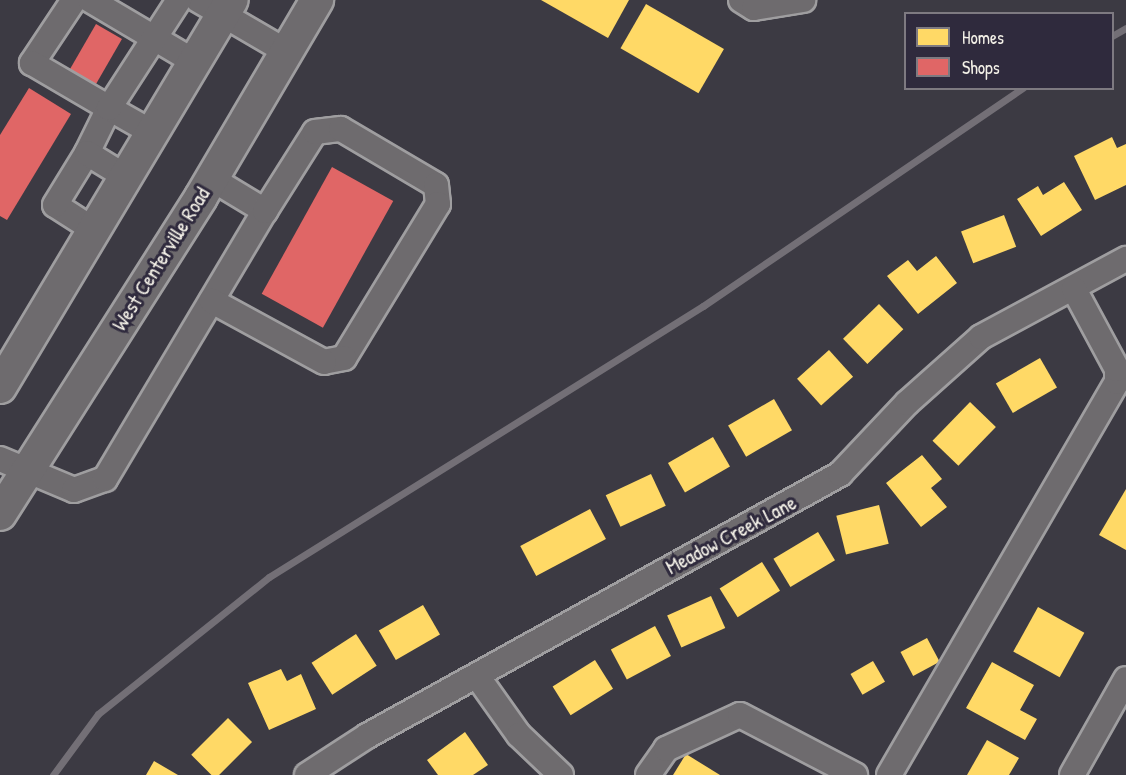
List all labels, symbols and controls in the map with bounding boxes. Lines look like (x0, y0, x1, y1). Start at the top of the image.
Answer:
legend (904, 12, 1114, 90)
text: Homes (962, 25, 1004, 50)
text: Shops (962, 55, 1000, 80)
street label: West Centerville Road (107, 183, 215, 335)
street label: Meadow Creek Lane (661, 490, 801, 580)

